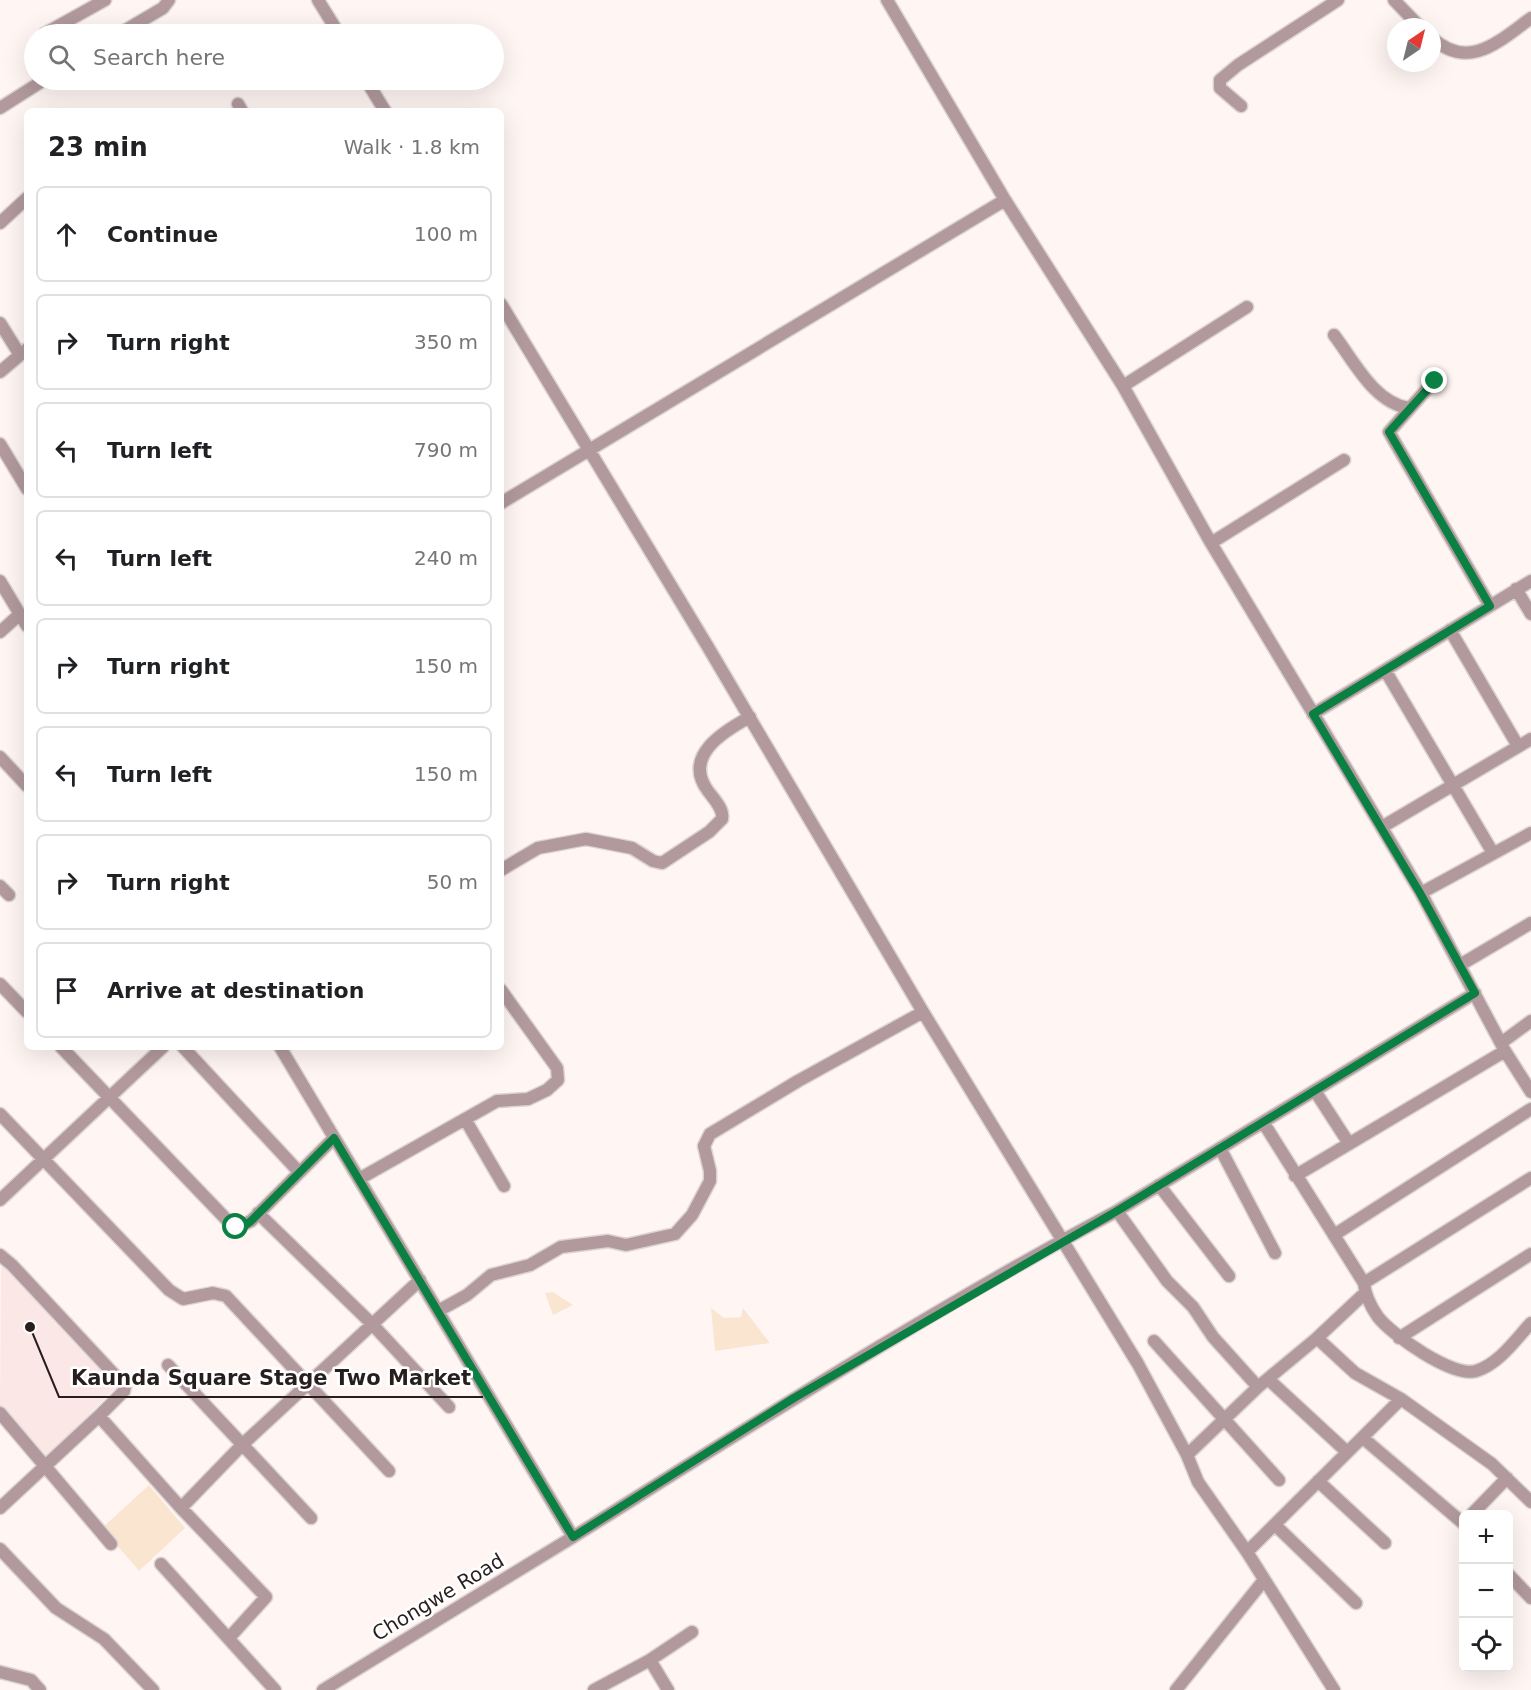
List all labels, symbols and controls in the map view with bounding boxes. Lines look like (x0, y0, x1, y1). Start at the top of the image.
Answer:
north arrow (1387, 18, 1441, 72)
search box (24, 24, 504, 90)
icon: search (45, 41, 78, 74)
text: Search here (93, 45, 225, 70)
text: 23 min (48, 132, 148, 162)
text: Walk · 1.8 km (344, 135, 480, 159)
icon: ahead (50, 218, 83, 251)
text: Continue (107, 222, 218, 247)
text: 100 m (414, 222, 478, 246)
icon: right (50, 326, 83, 359)
text: Turn right (107, 330, 230, 355)
text: 350 m (414, 330, 478, 354)
route end (1421, 367, 1447, 393)
icon: left (50, 434, 83, 467)
text: Turn left (107, 438, 212, 463)
text: 790 m (414, 438, 478, 462)
icon: left (50, 542, 83, 575)
text: Turn left (107, 546, 212, 571)
text: 240 m (414, 546, 478, 570)
icon: right (50, 650, 83, 683)
text: Turn right (107, 654, 230, 679)
text: 150 m (414, 654, 478, 678)
icon: left (50, 758, 83, 791)
text: Turn left (107, 762, 212, 787)
text: 150 m (414, 762, 478, 786)
icon: right (50, 866, 83, 899)
text: Turn right (107, 870, 230, 895)
text: 50 m (427, 870, 478, 894)
icon: arrive (50, 974, 83, 1007)
text: Arrive at destination (107, 978, 364, 1003)
route start (222, 1213, 248, 1239)
callout: Kaunda Square Stage Two Market (59, 1358, 483, 1397)
text: Kaunda Square Stage Two Market (71, 1366, 471, 1390)
map controls (1459, 1510, 1513, 1672)
button: + (1459, 1510, 1513, 1564)
street label: Chongwe Road (368, 1548, 508, 1646)
button: − (1459, 1564, 1513, 1618)
button: locate (1459, 1618, 1513, 1672)

